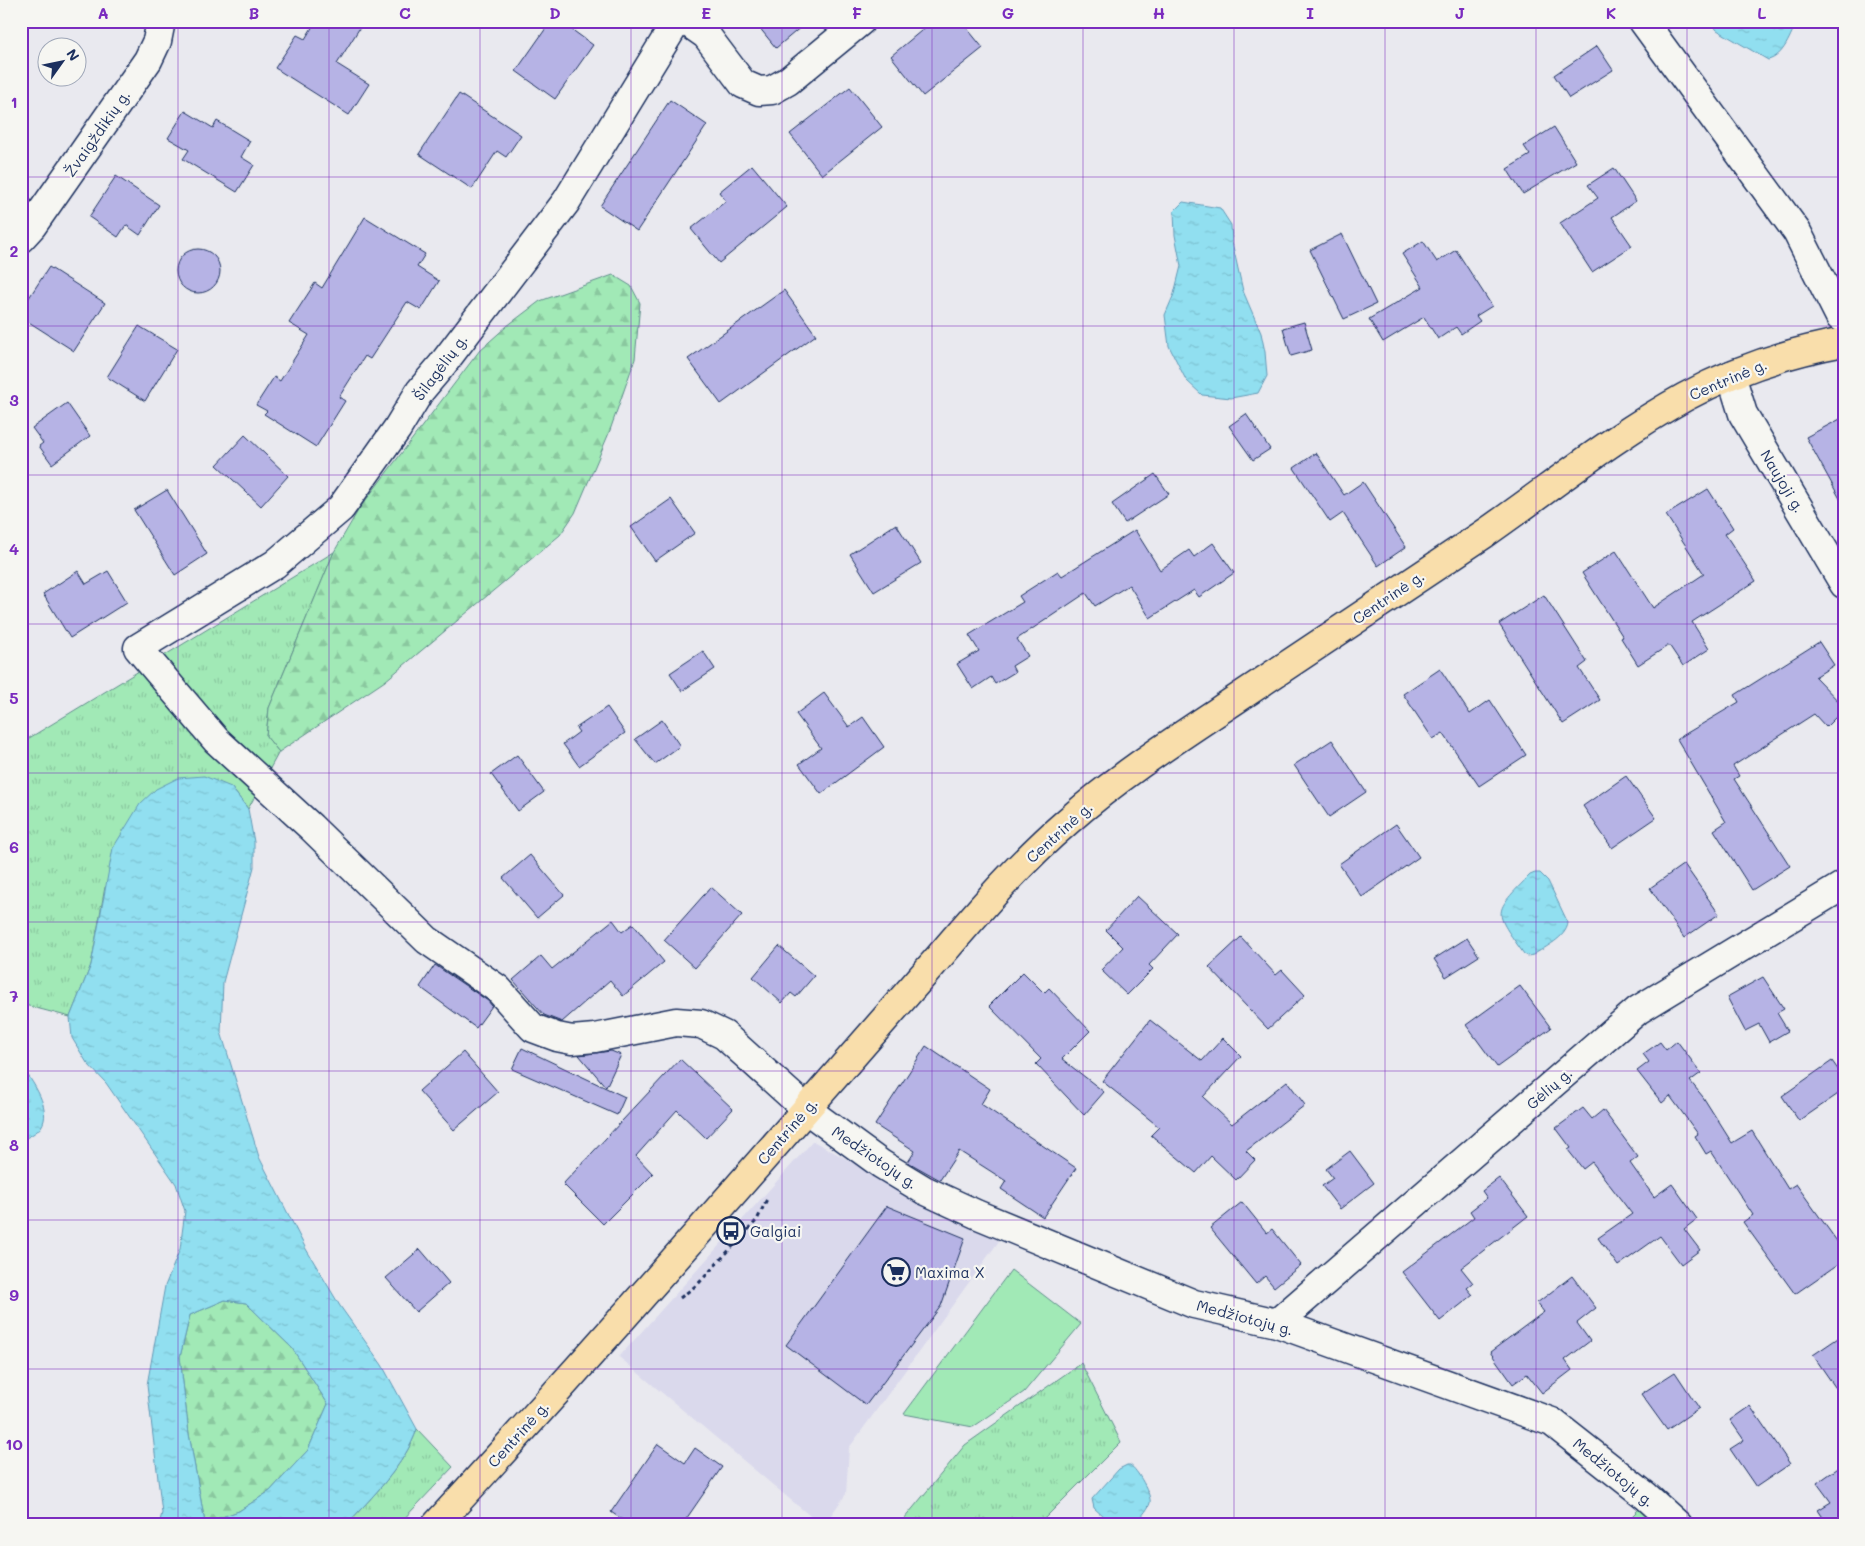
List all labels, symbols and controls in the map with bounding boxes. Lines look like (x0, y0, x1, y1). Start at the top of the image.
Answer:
text: A (97, 2, 109, 23)
text: B (249, 2, 259, 23)
text: C (399, 2, 411, 23)
text: D (549, 2, 561, 23)
text: E (701, 2, 711, 23)
text: F (852, 2, 862, 23)
text: G (1002, 2, 1014, 23)
text: H (1153, 2, 1165, 23)
text: I (1306, 2, 1314, 23)
text: J (1455, 2, 1465, 23)
text: K (1606, 2, 1616, 23)
text: L (1757, 2, 1767, 23)
north arrow (38, 38, 88, 88)
text: N (62, 45, 84, 64)
street label: Žvaigždikių g. (60, 86, 134, 180)
text: 1 (10, 91, 18, 112)
text: 2 (10, 240, 19, 261)
street label: Šilagėlių g. (408, 330, 472, 404)
street label: Centrinė g. (1686, 354, 1770, 404)
text: 3 (9, 389, 19, 410)
street label: Naujoji g. (1756, 446, 1810, 516)
text: 4 (9, 538, 19, 559)
street label: Centrinė g. (1348, 566, 1428, 628)
text: 5 (9, 687, 19, 708)
street label: Centrinė g. (1022, 797, 1096, 867)
text: 6 (9, 836, 19, 857)
text: 7 (10, 985, 19, 1006)
street label: Gėlių g. (1522, 1062, 1576, 1114)
street label: Centrinė g. (752, 1093, 822, 1169)
street label: Medžiotojų g. (828, 1121, 922, 1193)
text: 8 (9, 1134, 19, 1155)
bus stop icon: Galgiai (716, 1216, 746, 1246)
place label: Galgiai (750, 1221, 801, 1241)
supermarket icon: Maxima X (881, 1257, 911, 1287)
place label: Maxima X (915, 1262, 985, 1282)
text: 9 (9, 1284, 19, 1305)
street label: Medžiotojų g. (1194, 1294, 1296, 1340)
street label: Centrinė g. (483, 1397, 553, 1471)
text: 10 (5, 1433, 23, 1454)
street label: Medžiotojų g. (1569, 1433, 1659, 1511)

